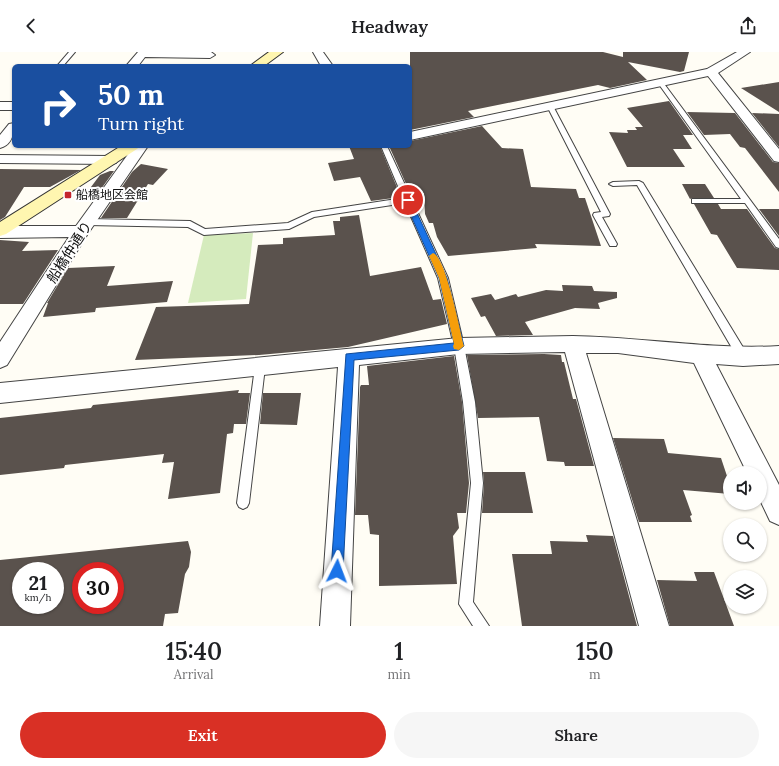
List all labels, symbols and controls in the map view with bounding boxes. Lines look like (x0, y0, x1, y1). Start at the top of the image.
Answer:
icon: back (20, 15, 42, 37)
text: Headway (351, 15, 428, 38)
icon: share (737, 15, 759, 37)
text: 50 m (98, 77, 164, 113)
icon: right (32, 80, 84, 132)
text: Turn right (98, 112, 184, 135)
pin (391, 183, 425, 217)
place label: 船橋地区会館 (76, 187, 148, 202)
icon: arrive (397, 189, 419, 211)
marker: 船橋地区会館 (63, 190, 73, 200)
street label: 船橋仲通り (42, 218, 96, 286)
map controls (723, 466, 767, 614)
button: sound (723, 466, 767, 510)
button: search (723, 518, 767, 562)
position arrow (316, 550, 358, 592)
speed limit sign: 30 (72, 562, 124, 614)
text: 21 (29, 570, 47, 595)
button: layers (723, 570, 767, 614)
text: km/h (24, 591, 52, 604)
text: 15:40 (165, 636, 222, 667)
text: 1 (394, 636, 404, 667)
text: 150 (576, 636, 614, 667)
text: Arrival (174, 666, 214, 683)
text: min (387, 666, 411, 683)
text: m (589, 666, 601, 683)
button: Exit (20, 712, 386, 758)
button: Share (394, 712, 759, 758)

